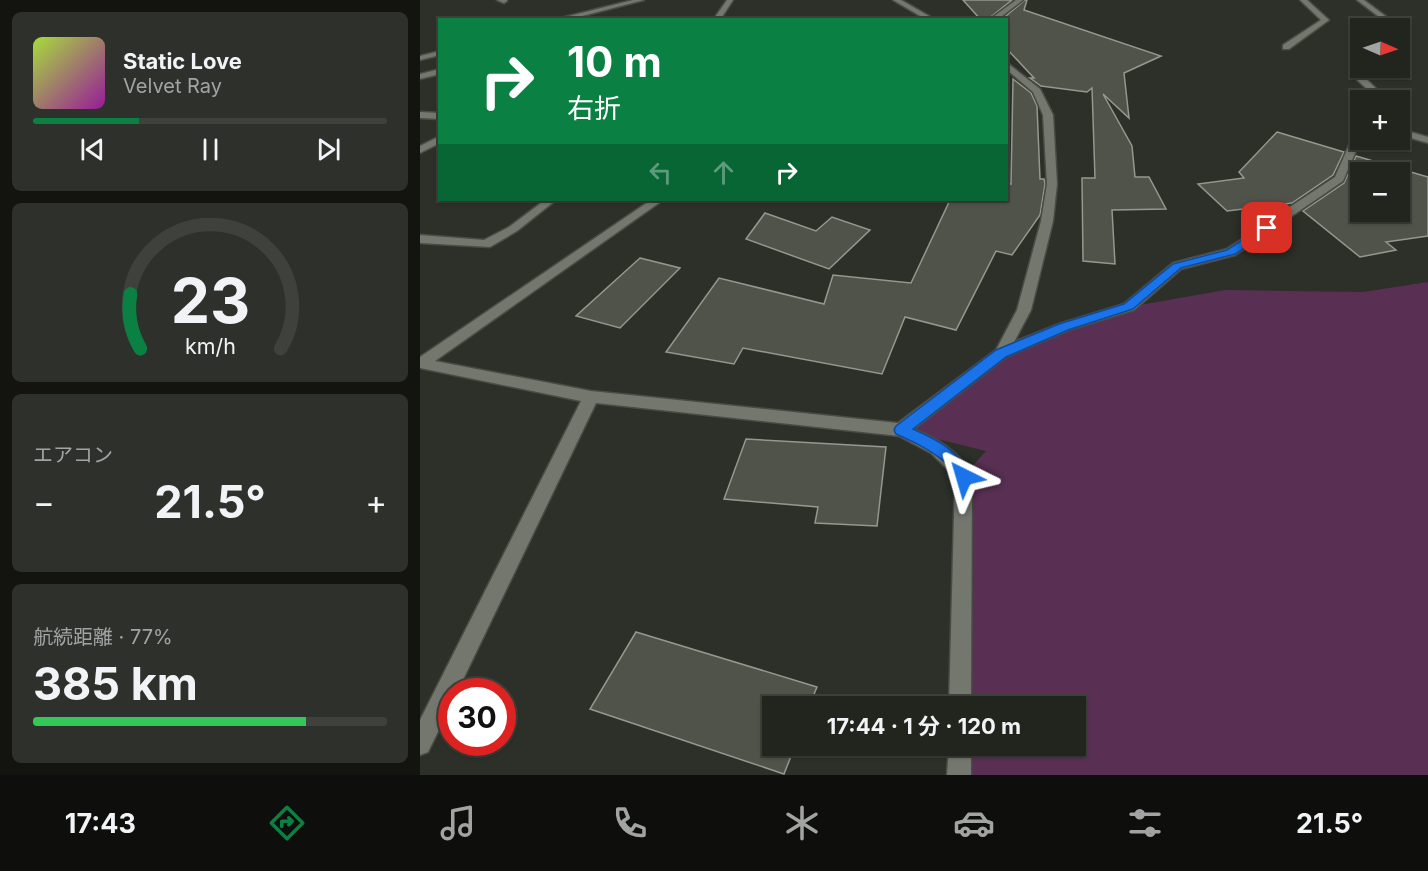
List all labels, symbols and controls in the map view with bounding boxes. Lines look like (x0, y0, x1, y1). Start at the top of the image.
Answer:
north arrow (1350, 18, 1410, 78)
map controls (1350, 18, 1410, 222)
text: 10 m (567, 36, 662, 87)
icon: right (468, 42, 546, 120)
text: Static Love (123, 48, 242, 74)
text: Velvet Ray (123, 74, 222, 98)
button: + (1350, 90, 1410, 150)
text: 右折 (567, 92, 621, 125)
icon: previous (76, 133, 109, 166)
icon: pause (194, 133, 227, 166)
icon: next (312, 133, 345, 166)
icon: left (644, 156, 677, 189)
icon: ahead (707, 156, 740, 189)
icon: right (770, 156, 803, 189)
button: − (1350, 162, 1410, 222)
pin (1241, 202, 1292, 253)
icon: arrive (1250, 211, 1283, 244)
text: 23 (170, 263, 250, 338)
text: km/h (185, 334, 235, 360)
text: エアコン (33, 443, 113, 467)
position arrow (932, 445, 996, 509)
text: 21.5° (154, 474, 266, 529)
text: − (33, 482, 55, 522)
text: + (365, 482, 387, 522)
text: 航続距離 · 77% (33, 625, 173, 649)
text: 385 km (33, 656, 198, 711)
speed limit sign: 30 (438, 678, 516, 756)
text: 17:44 · 1 分 · 120 m (827, 713, 1021, 739)
icon: directions (266, 802, 308, 844)
icon: music (437, 802, 479, 844)
icon: phone (609, 802, 651, 844)
icon: climate (781, 802, 823, 844)
icon: car (953, 802, 995, 844)
icon: filters (1124, 802, 1166, 844)
text: 17:43 (65, 807, 136, 840)
text: 21.5° (1296, 807, 1363, 840)

